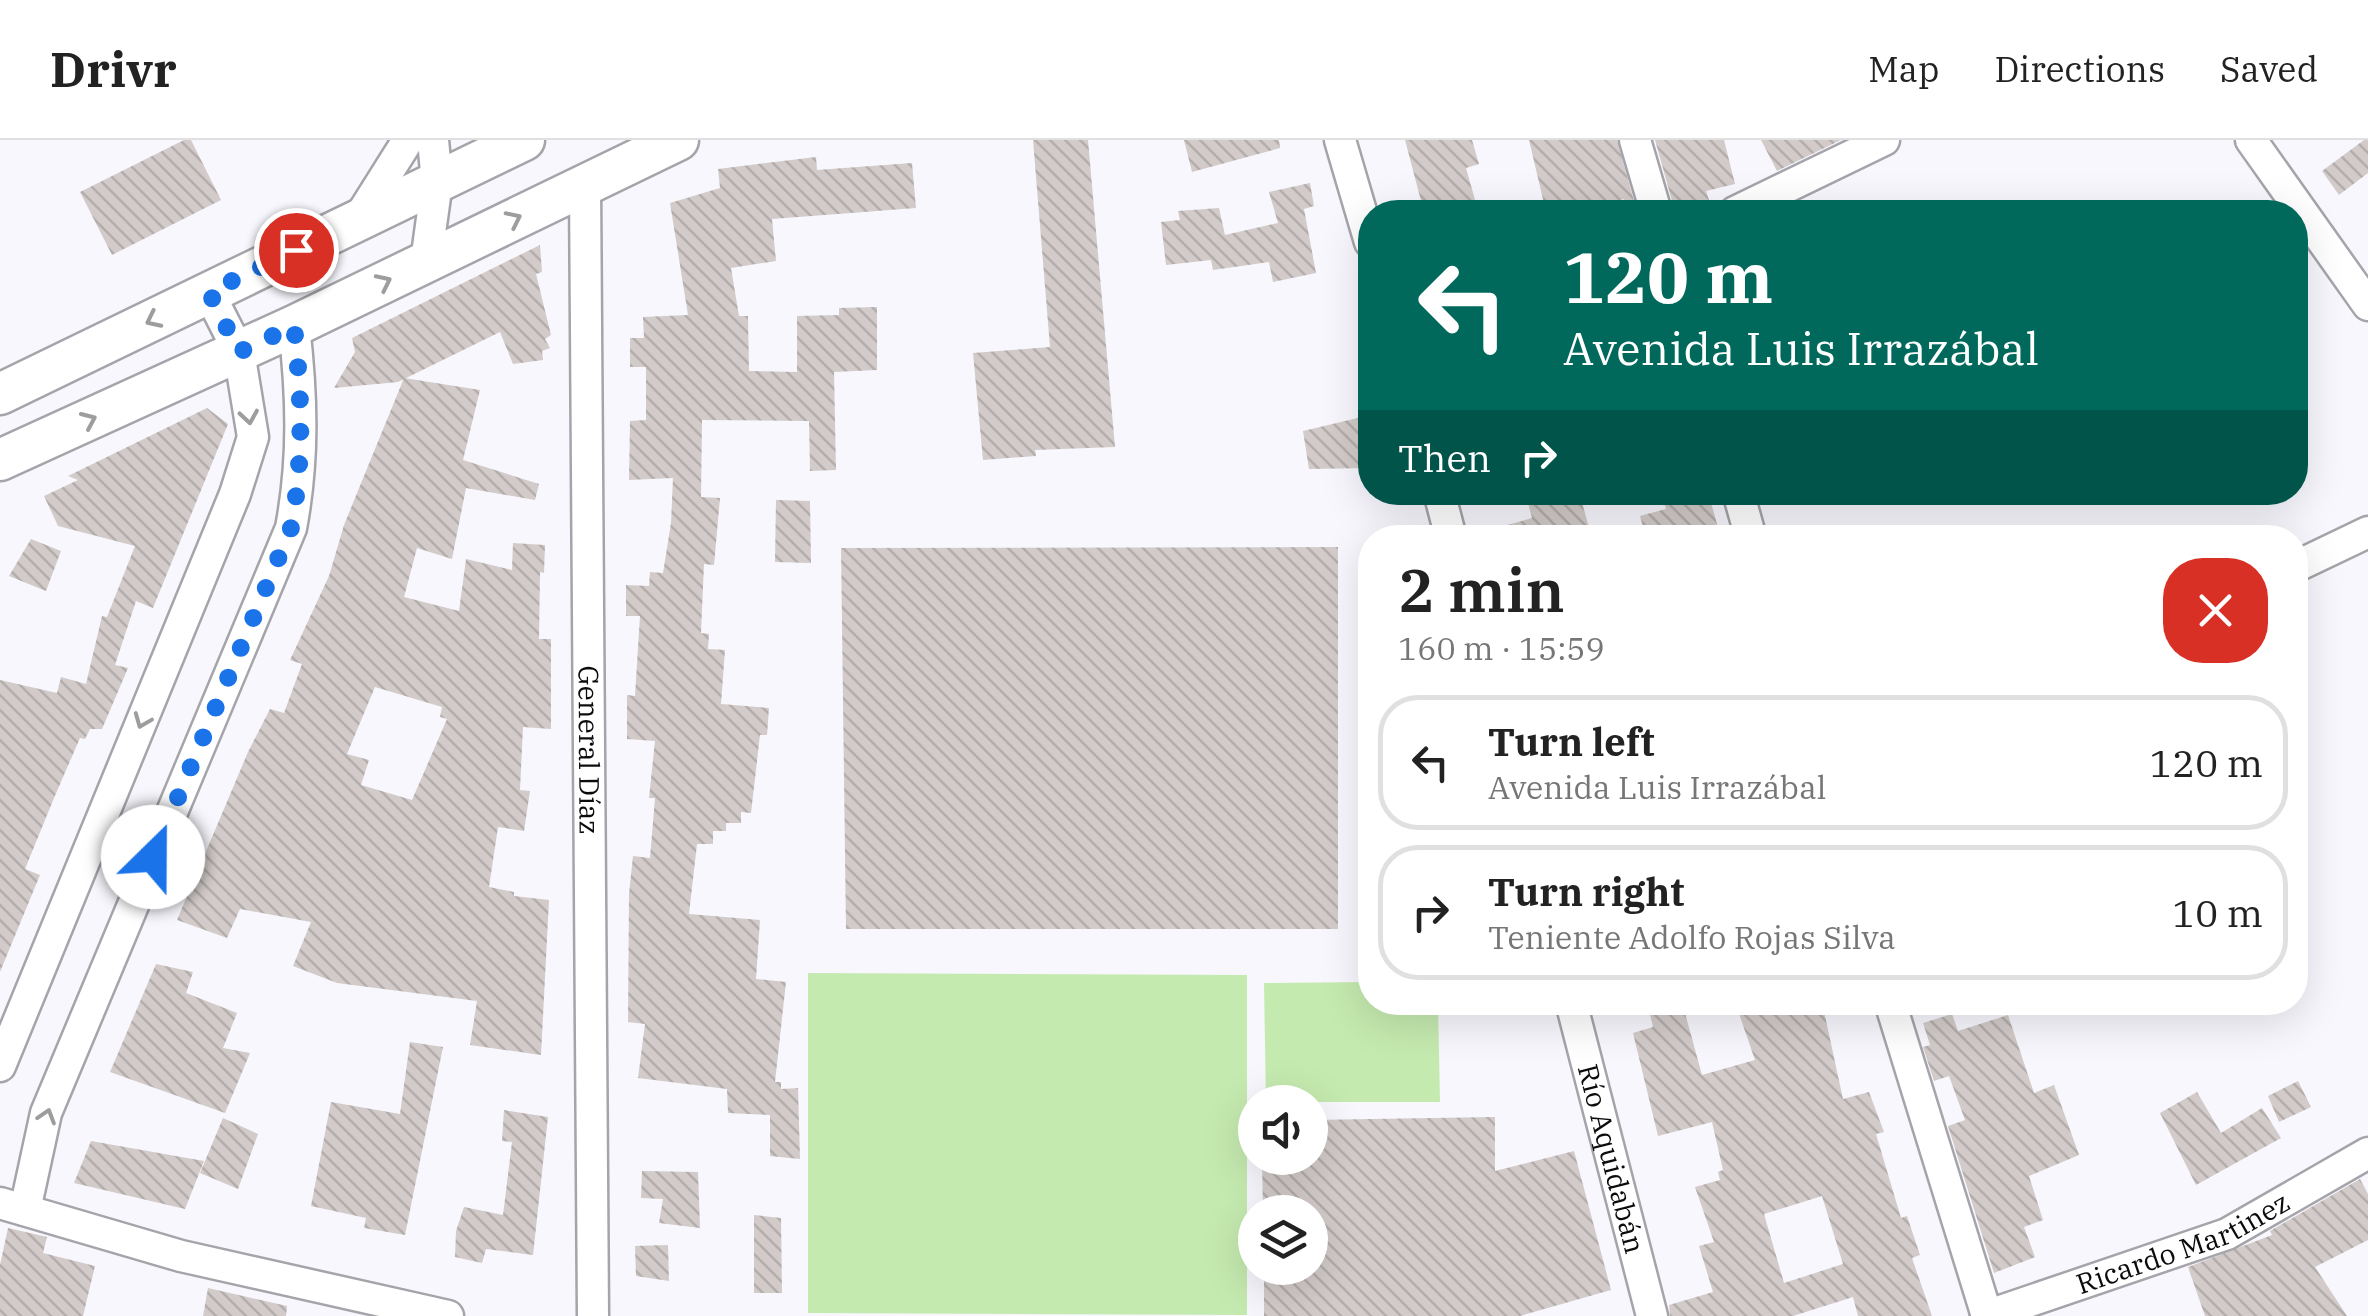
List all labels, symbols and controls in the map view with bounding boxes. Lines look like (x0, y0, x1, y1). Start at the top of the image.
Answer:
text: Drivr (50, 38, 177, 100)
text: Map (1868, 46, 1939, 92)
text: Directions (1994, 46, 2165, 92)
text: Saved (2220, 46, 2318, 92)
pin (254, 208, 339, 293)
one-way arrow (504, 212, 522, 232)
icon: arrive (269, 223, 324, 278)
text: 120 m (1563, 231, 1773, 322)
icon: left (1398, 240, 1528, 370)
one-way arrow (373, 275, 391, 295)
one-way arrow (145, 307, 163, 327)
text: Avenida Luis Irrazábal (1563, 319, 2039, 377)
one-way arrow (238, 409, 259, 425)
one-way arrow (79, 412, 97, 432)
icon: right (1511, 430, 1566, 485)
text: Then (1398, 433, 1491, 482)
text: 2 min (1398, 550, 1565, 629)
button: close (2163, 558, 2268, 663)
text: 160 m · 15:59 (1398, 627, 1605, 669)
street label: General Díaz (570, 665, 609, 835)
one-way arrow (134, 711, 154, 729)
text: Turn left (1488, 717, 1655, 766)
icon: left (1403, 735, 1458, 790)
text: 120 m (2150, 738, 2263, 787)
text: Avenida Luis Irrazábal (1488, 766, 1826, 808)
position arrow (101, 805, 205, 909)
text: Turn right (1488, 867, 1684, 916)
icon: right (1403, 885, 1458, 940)
text: 10 m (2172, 888, 2263, 937)
text: Teniente Adolfo Rojas Silva (1488, 916, 1896, 958)
street label: Río Aquidabán (1570, 1060, 1654, 1257)
map controls (1238, 1085, 1328, 1285)
button: sound (1238, 1085, 1328, 1175)
one-way arrow (35, 1108, 56, 1125)
street label: Ricardo Martinez (2071, 1183, 2296, 1302)
button: layers (1238, 1195, 1328, 1285)

